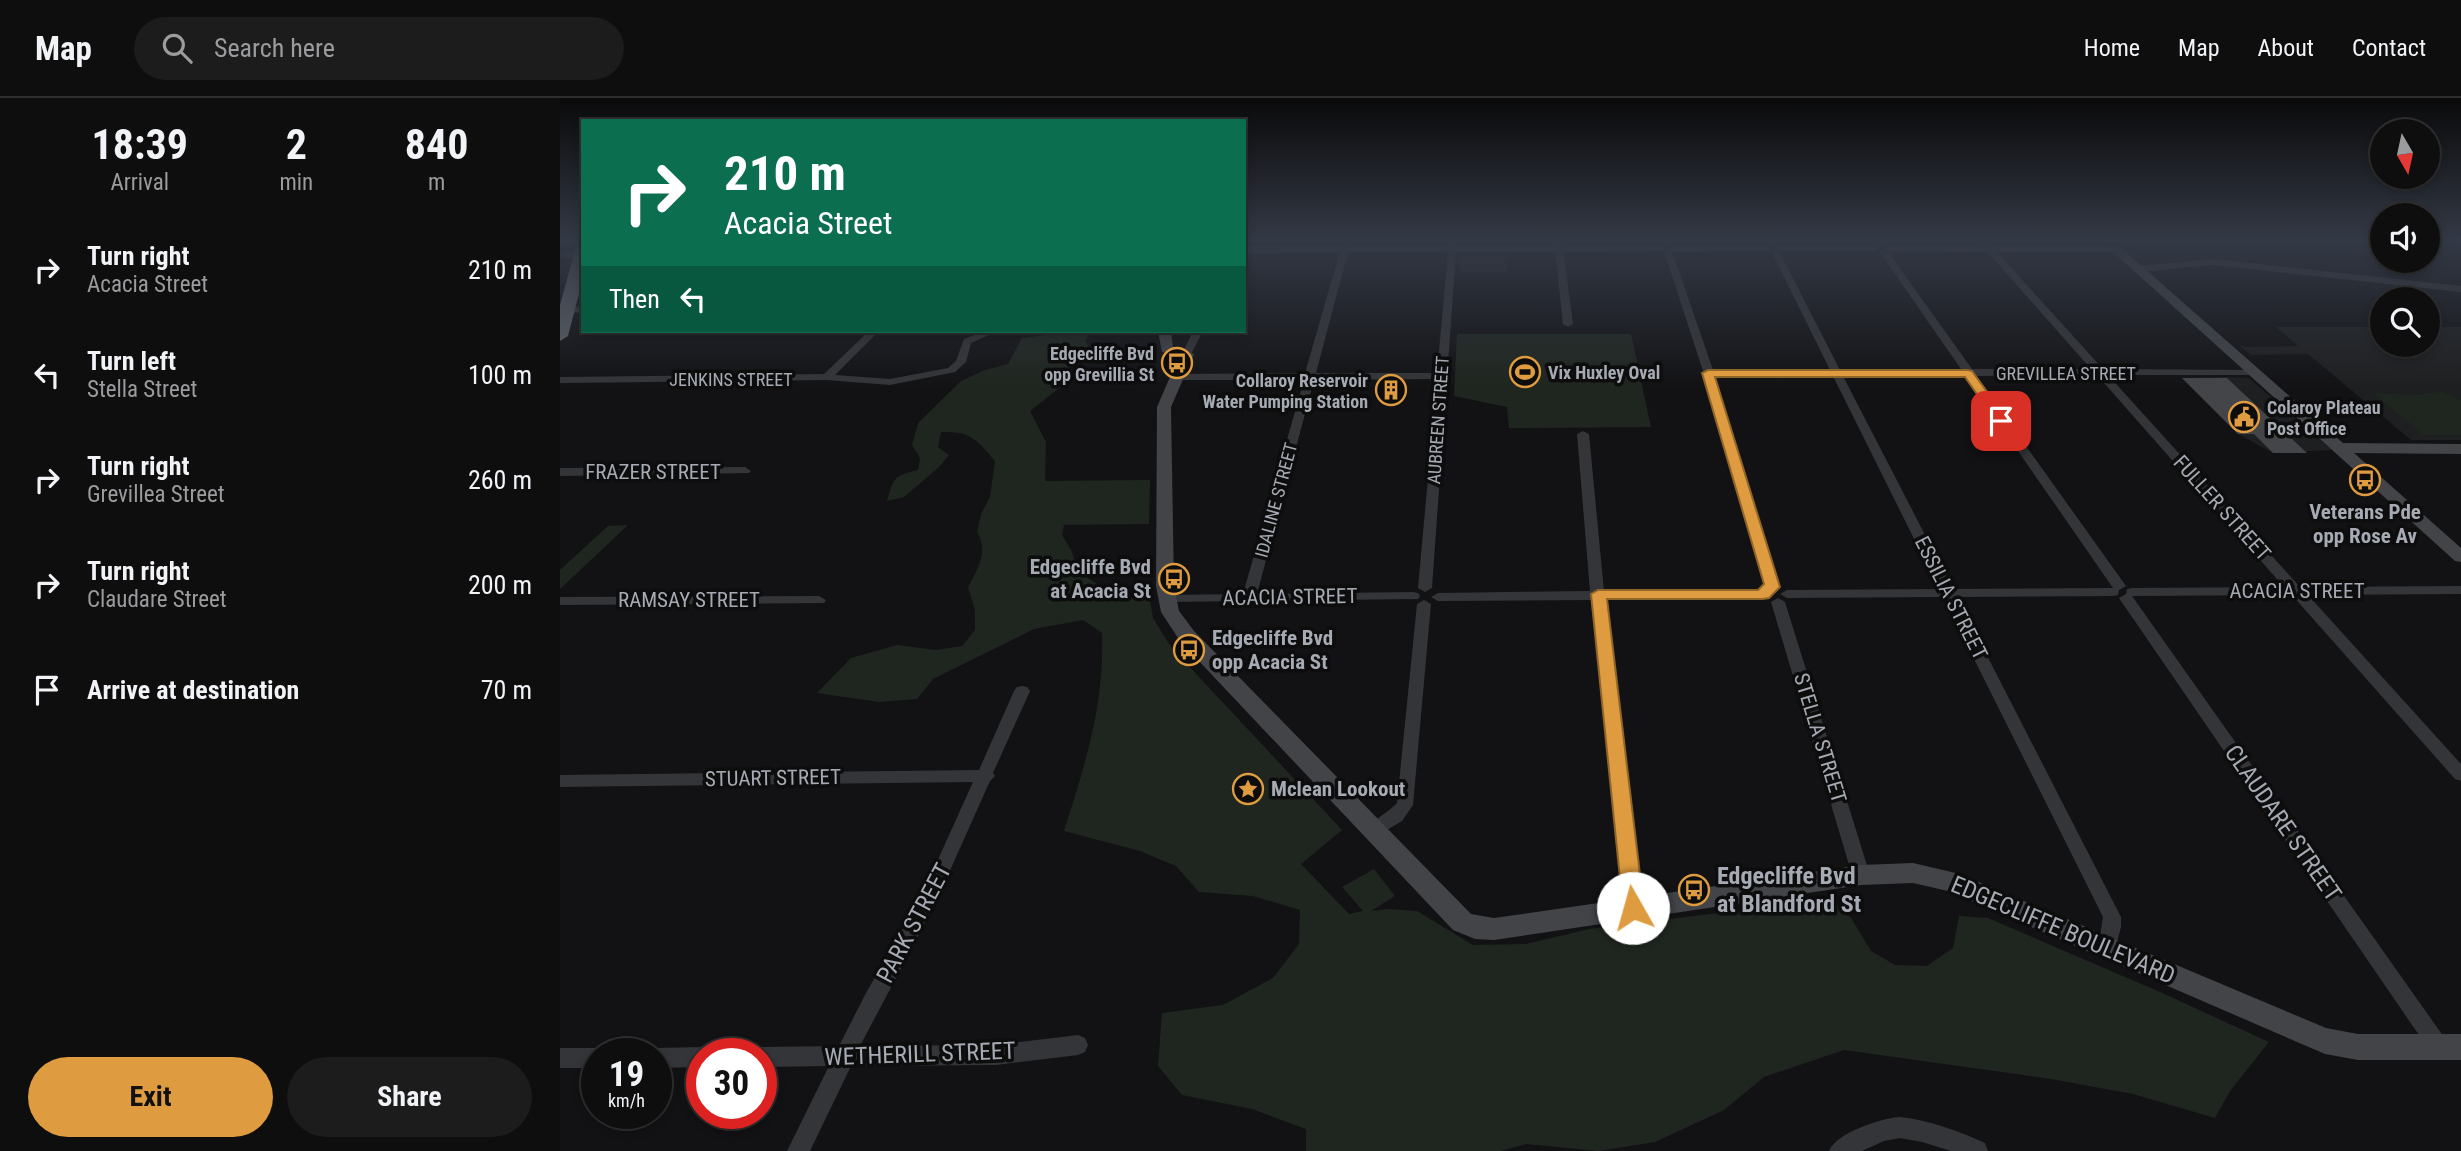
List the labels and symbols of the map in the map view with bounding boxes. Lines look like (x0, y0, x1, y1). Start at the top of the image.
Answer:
north arrow (2370, 119, 2440, 189)
place label: Edgecliffe Bvd opp Grevillia St (1044, 343, 1154, 385)
bus stop icon: Edgecliffe Bvd opp Grevillia St (1160, 346, 1194, 380)
street label: AUBREEN STREET (1423, 355, 1453, 485)
sports icon: Vix Huxley Oval (1508, 355, 1542, 389)
place label: Vix Huxley Oval (1548, 362, 1660, 383)
street label: GREVILLEA STREET (1996, 363, 2136, 384)
street label: JENKINS STREET (669, 369, 793, 390)
place label: Collaroy Reservoir Water Pumping Station (1203, 370, 1368, 412)
building icon: Collaroy Reservoir Water Pumping Station (1374, 373, 1408, 407)
pin (1971, 391, 2031, 451)
place label: Colaroy Plateau Post Office (2267, 397, 2381, 439)
public building icon: Colaroy Plateau Post Office (2227, 400, 2261, 434)
street label: IDALINE STREET (1251, 440, 1301, 560)
street label: FULLER STREET (2169, 450, 2276, 566)
street label: FRAZER STREET (585, 460, 721, 484)
bus stop icon: Veterans Pde opp Rose Av (2348, 463, 2382, 497)
place label: Veterans Pde opp Rose Av (2309, 500, 2421, 548)
street label: ESSILIA STREET (1910, 532, 1992, 664)
place label: Edgecliffe Bvd at Acacia St (1030, 555, 1151, 603)
bus stop icon: Edgecliffe Bvd at Acacia St (1157, 562, 1191, 596)
street label: ACACIA STREET (2229, 579, 2365, 603)
street label: ACACIA STREET (1222, 584, 1358, 610)
street label: RAMSAY STREET (618, 588, 760, 612)
place label: Edgecliffe Bvd opp Acacia St (1212, 626, 1333, 674)
bus stop icon: Edgecliffe Bvd opp Acacia St (1172, 633, 1206, 667)
street label: STELLA STREET (1789, 670, 1851, 806)
street label: CLAUDARE STREET (2219, 740, 2347, 906)
street label: STUART STREET (705, 765, 841, 791)
place icon: Mclean Lookout (1231, 772, 1265, 806)
place label: Mclean Lookout (1271, 777, 1405, 801)
street label: PARK STREET (871, 859, 957, 987)
place label: Edgecliffe Bvd at Blandford St (1717, 862, 1861, 918)
street label: EDGECLIFFE BOULEVARD (1947, 870, 2179, 990)
position arrow (1596, 871, 1670, 945)
bus stop icon: Edgecliffe Bvd at Blandford St (1677, 873, 1711, 907)
street label: WETHERILL STREET (824, 1037, 1016, 1071)
speed limit sign: 30 (686, 1038, 777, 1129)

